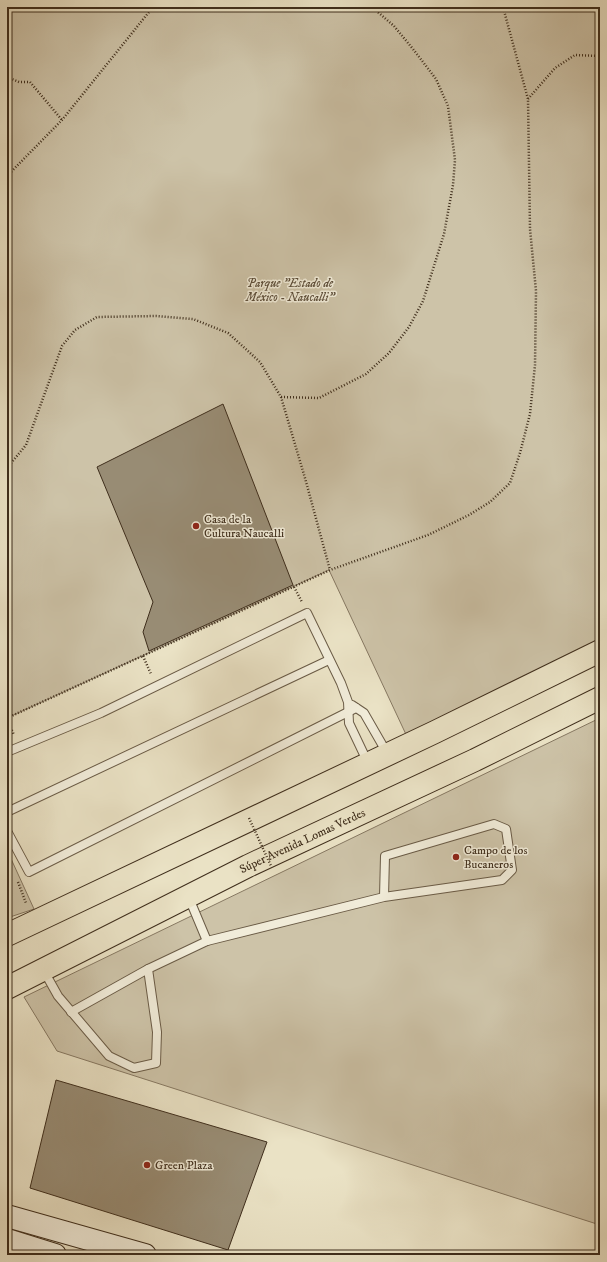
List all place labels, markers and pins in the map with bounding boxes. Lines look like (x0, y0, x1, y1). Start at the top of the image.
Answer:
place label: Casa de la Cultura Naucalli (204, 512, 284, 541)
marker: Casa de la Cultura Naucalli (191, 521, 201, 531)
place label: Campo de los Bucaneros (464, 843, 527, 872)
marker: Campo de los Bucaneros (451, 852, 461, 862)
place label: Green Plaza (155, 1158, 213, 1173)
marker: Green Plaza (142, 1160, 152, 1170)

